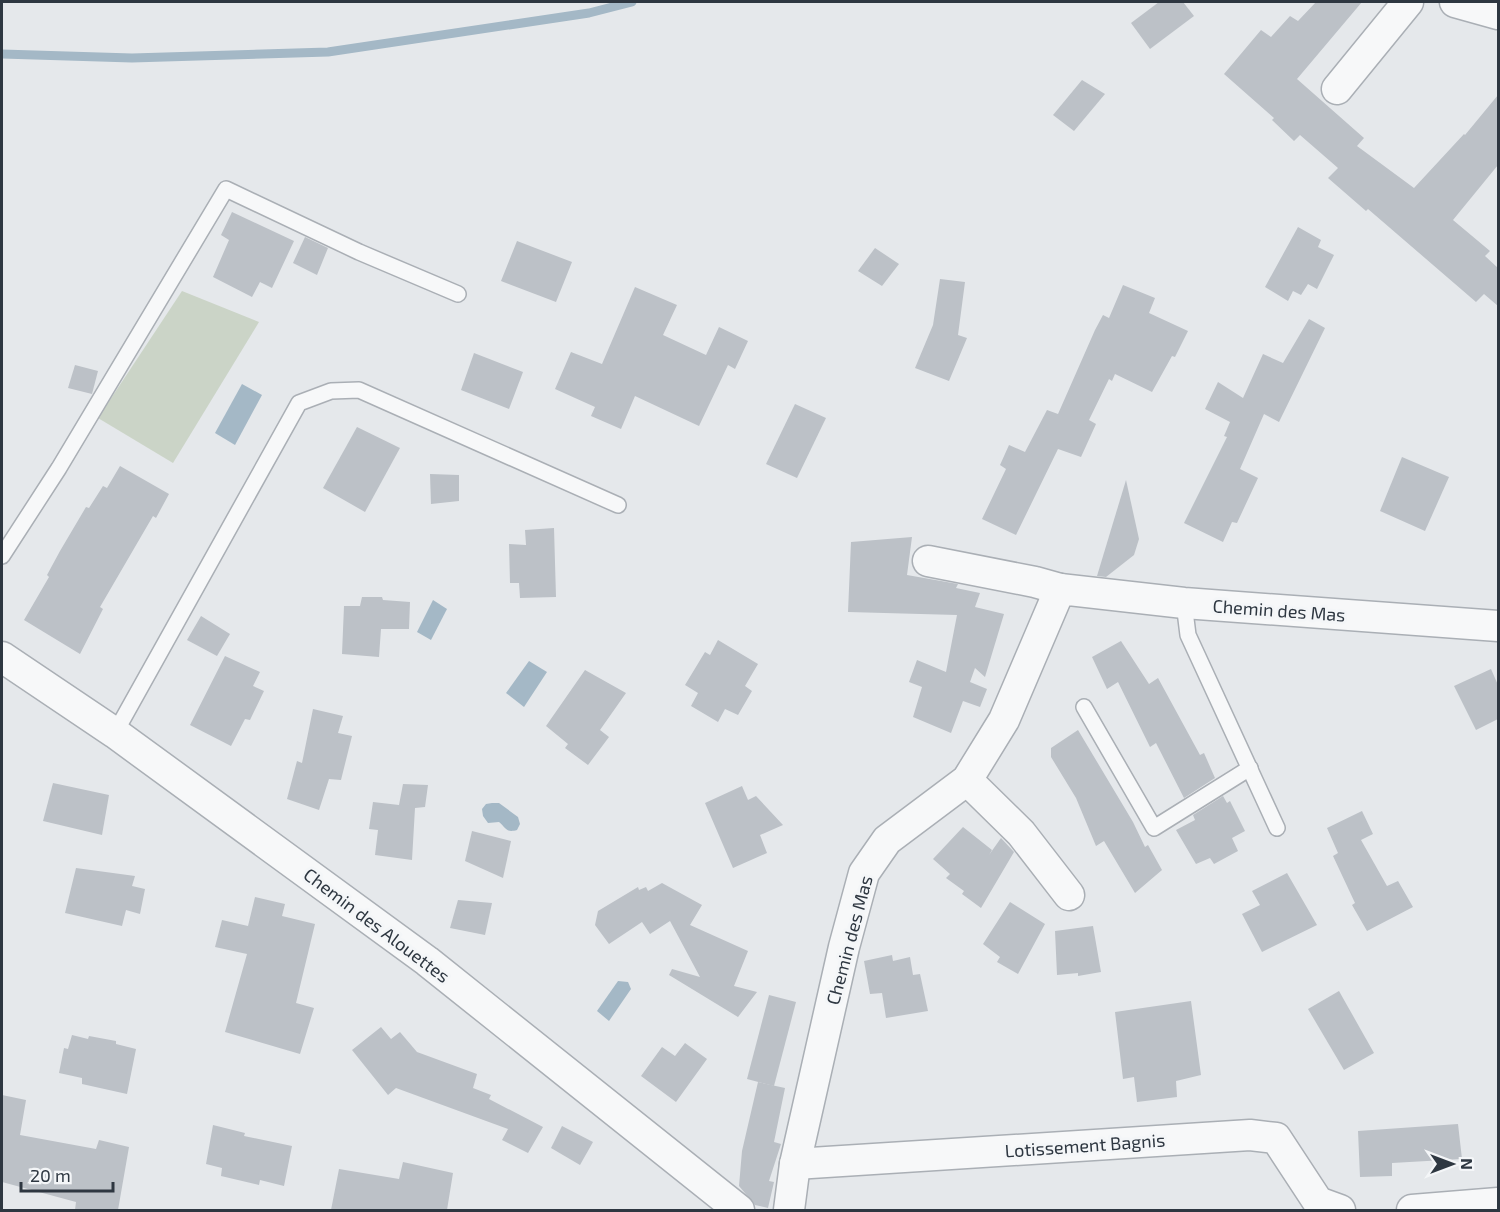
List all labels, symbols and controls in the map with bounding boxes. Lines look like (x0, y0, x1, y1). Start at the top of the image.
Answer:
street label: Chemin des Mas (1212, 594, 1346, 626)
street label: Chemin des Alouettes (300, 863, 454, 987)
street label: Chemin des Mas (821, 873, 877, 1007)
street label: Lotissement Bagnis (1004, 1128, 1166, 1162)
north arrow (1422, 1134, 1482, 1194)
scale bar (21, 1155, 112, 1193)
text: N (1458, 1158, 1477, 1170)
text: 20 m (30, 1164, 71, 1186)

